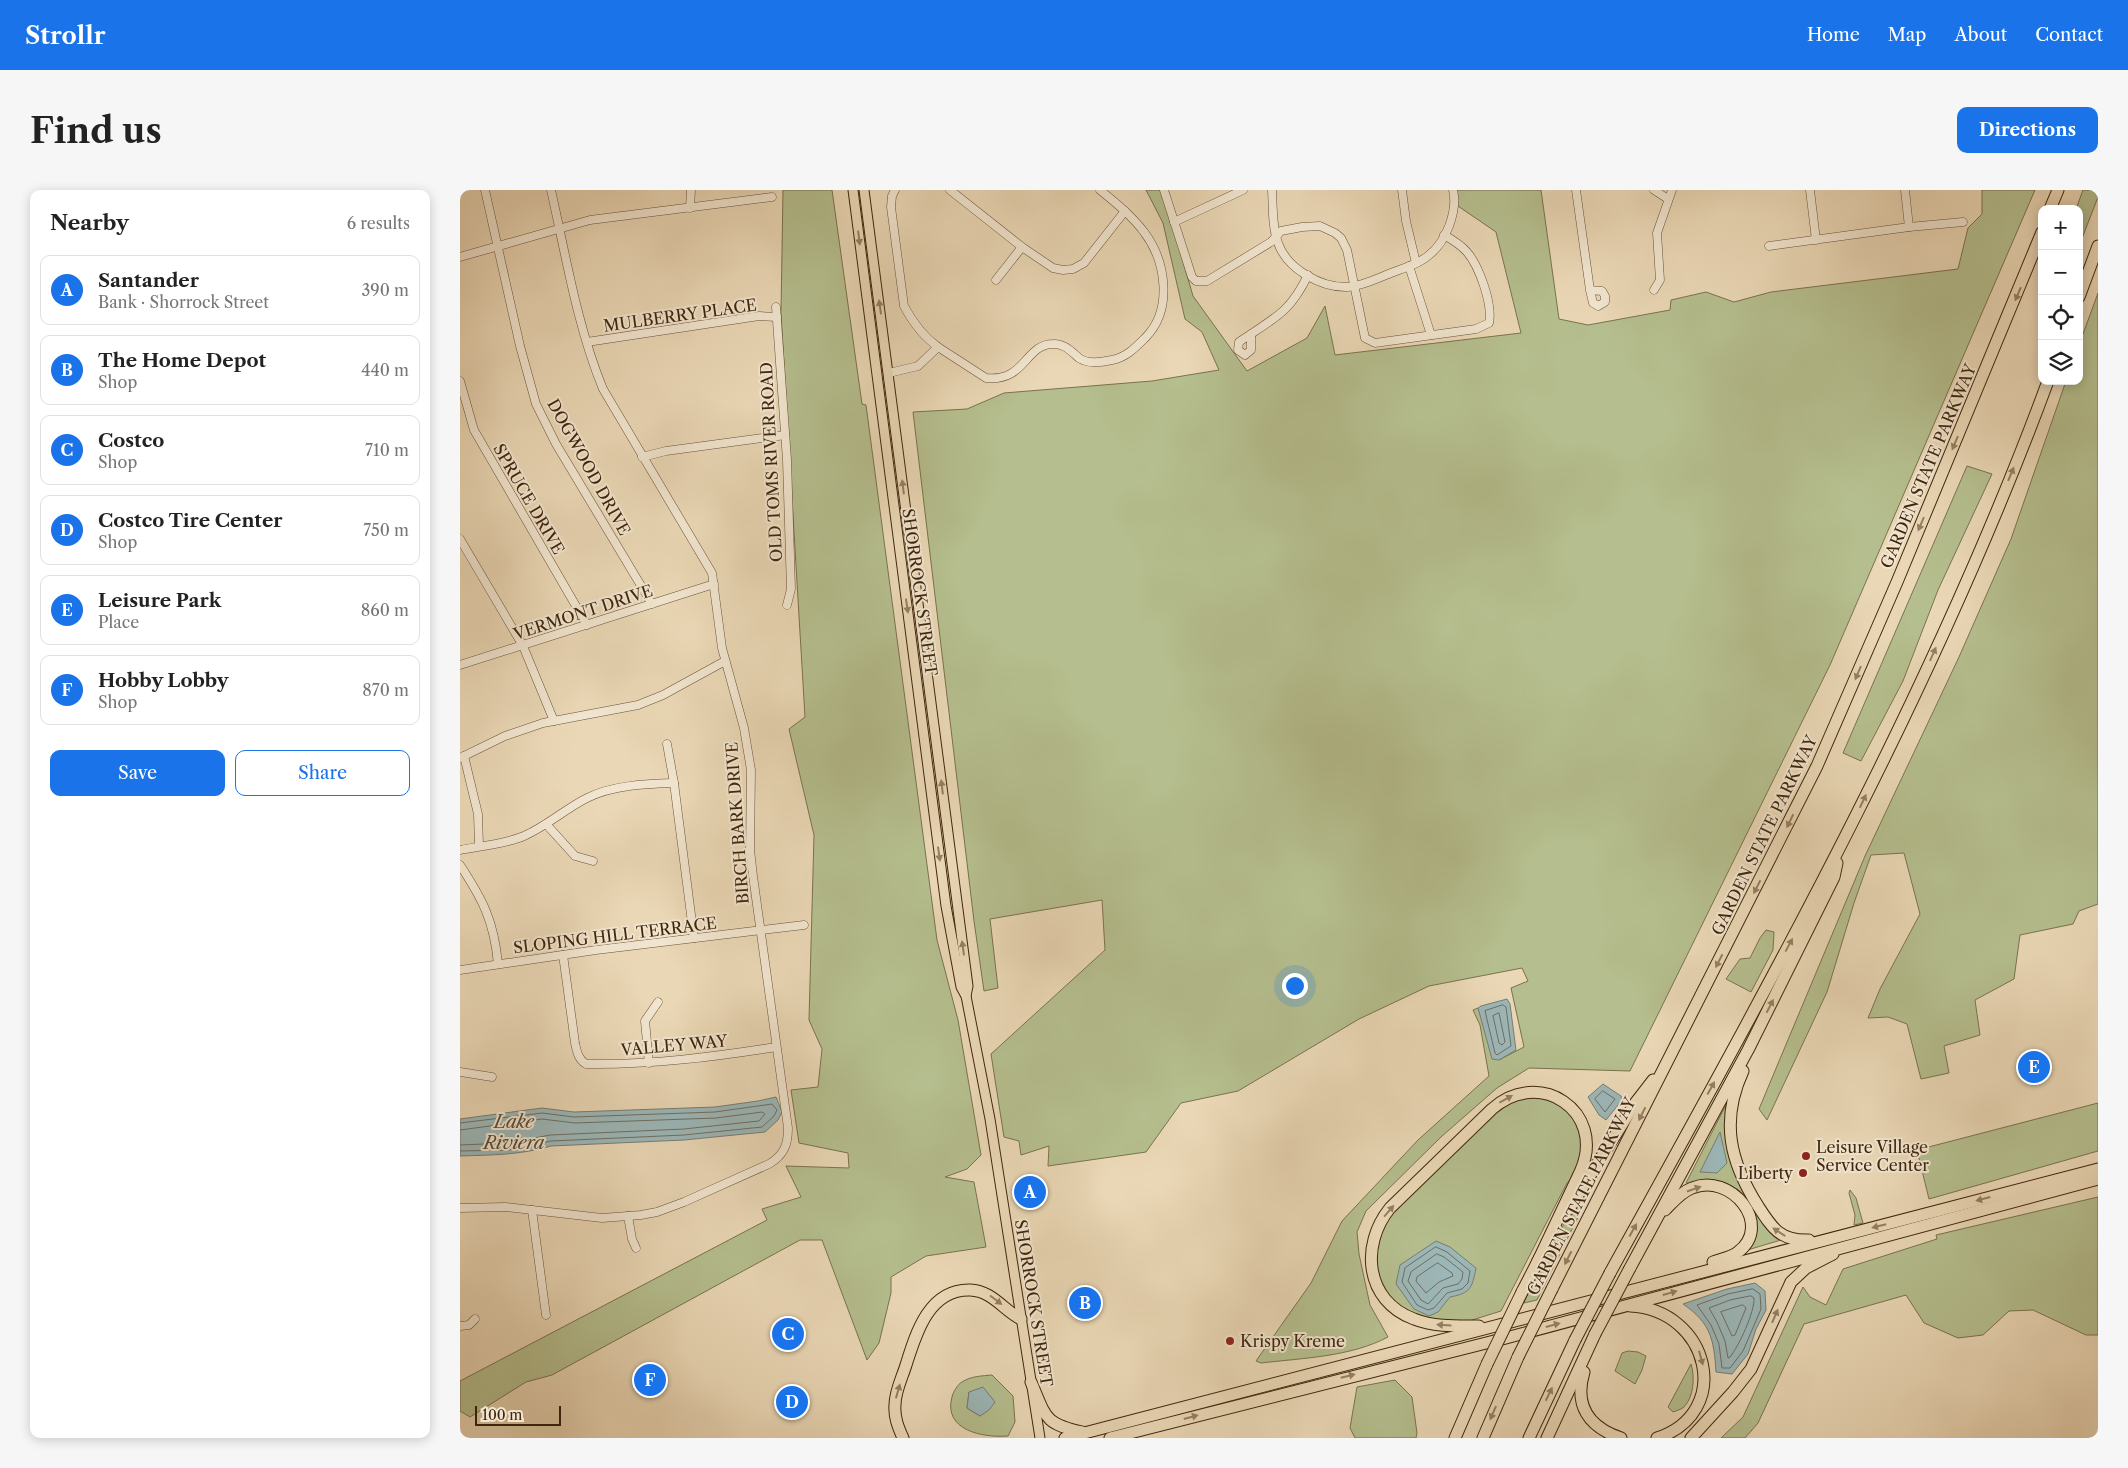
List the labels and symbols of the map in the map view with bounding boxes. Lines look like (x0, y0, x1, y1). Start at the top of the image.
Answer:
one-way arrow (855, 231, 863, 247)
one-way arrow (2013, 286, 2021, 301)
street label: MULBERRY PLACE (602, 294, 758, 336)
one-way arrow (876, 299, 884, 315)
street label: GARDEN STATE PARKWAY (1876, 360, 1980, 571)
street label: OLD TOMS RIVER ROAD (756, 361, 786, 563)
street label: DOGWOOD DRIVE (543, 395, 635, 539)
one-way arrow (1951, 436, 1958, 451)
street label: SPRUCE DRIVE (489, 440, 569, 558)
one-way arrow (2008, 467, 2016, 481)
one-way arrow (898, 478, 906, 494)
street label: SHORROCK STREET (898, 507, 942, 677)
one-way arrow (1917, 517, 1925, 531)
street label: VERMONT DRIVE (510, 580, 655, 644)
one-way arrow (903, 599, 911, 615)
one-way arrow (1929, 647, 1937, 661)
one-way arrow (1854, 666, 1862, 680)
street label: GARDEN STATE PARKWAY (1707, 731, 1821, 938)
street label: BIRCH BARK DRIVE (721, 741, 753, 905)
one-way arrow (938, 778, 946, 794)
one-way arrow (1859, 793, 1867, 808)
one-way arrow (1786, 814, 1794, 828)
one-way arrow (936, 846, 944, 862)
one-way arrow (1753, 879, 1761, 894)
street label: SLOPING HILL TERRACE (512, 913, 718, 957)
one-way arrow (1785, 938, 1793, 952)
one-way arrow (959, 939, 967, 955)
one-way arrow (1715, 954, 1723, 968)
your location (1282, 973, 1308, 999)
one-way arrow (1766, 999, 1774, 1013)
street label: VALLEY WAY (619, 1030, 729, 1060)
pin: E (2018, 1048, 2050, 1086)
one-way arrow (1707, 1081, 1716, 1095)
street label: GARDEN STATE PARKWAY (1522, 1093, 1640, 1298)
one-way arrow (1499, 1095, 1513, 1103)
one-way arrow (1638, 1106, 1646, 1121)
water label: Lake Riviera (482, 1111, 545, 1154)
place label: Leisure Village Service Center (1816, 1137, 1929, 1175)
marker: Leisure Village Service Center (1800, 1150, 1812, 1162)
place label: Liberty (1738, 1163, 1794, 1183)
marker: Liberty (1797, 1167, 1809, 1179)
pin: A (1014, 1173, 1046, 1211)
one-way arrow (1687, 1184, 1702, 1192)
one-way arrow (1976, 1196, 1991, 1204)
one-way arrow (1383, 1204, 1394, 1217)
street label: SHORROCK STREET (1011, 1218, 1057, 1388)
one-way arrow (1872, 1222, 1887, 1230)
one-way arrow (1629, 1224, 1638, 1237)
one-way arrow (1772, 1227, 1786, 1237)
one-way arrow (1564, 1251, 1572, 1266)
pin: B (1069, 1284, 1101, 1322)
one-way arrow (1663, 1289, 1678, 1297)
one-way arrow (989, 1294, 1002, 1305)
one-way arrow (1771, 1309, 1779, 1323)
pin: C (772, 1315, 804, 1353)
one-way arrow (1436, 1321, 1452, 1329)
one-way arrow (1545, 1321, 1560, 1329)
place label: Krispy Kreme (1240, 1331, 1345, 1351)
marker: Krispy Kreme (1224, 1335, 1236, 1347)
one-way arrow (1697, 1350, 1705, 1365)
pin: F (634, 1361, 666, 1399)
one-way arrow (1341, 1372, 1356, 1380)
pin: D (776, 1383, 808, 1421)
one-way arrow (894, 1383, 902, 1398)
one-way arrow (1545, 1386, 1553, 1401)
scale bar (475, 1403, 561, 1426)
one-way arrow (1489, 1406, 1497, 1420)
one-way arrow (1183, 1413, 1198, 1421)

